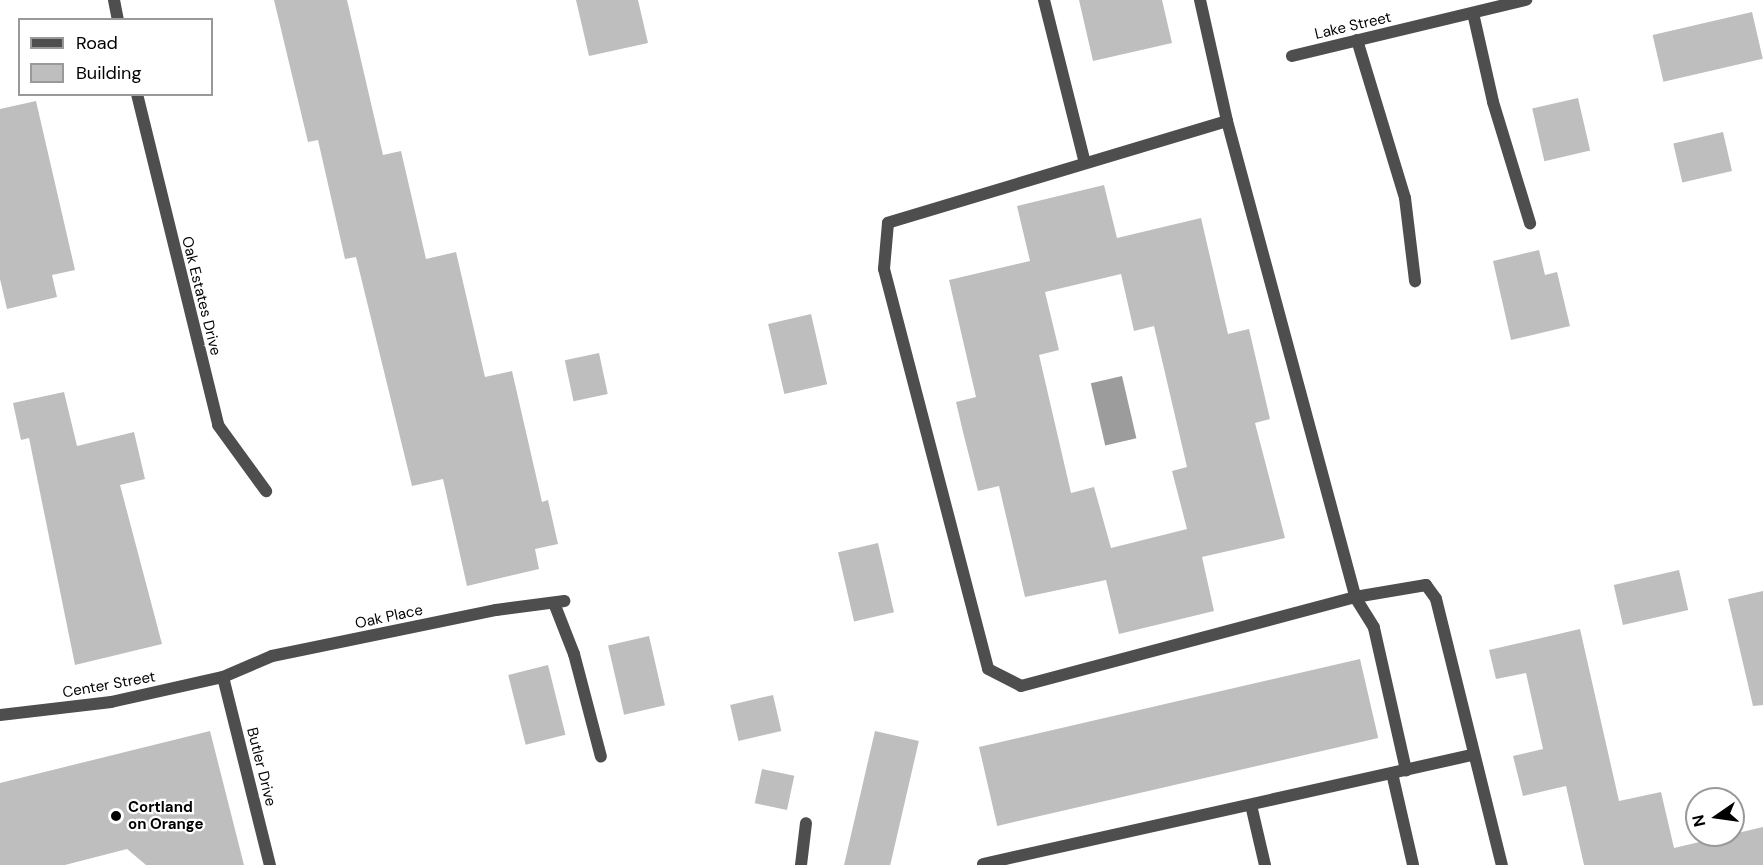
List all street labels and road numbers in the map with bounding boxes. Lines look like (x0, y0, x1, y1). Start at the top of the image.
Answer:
street label: Lake Street (1313, 8, 1393, 44)
street label: Oak Estates Drive (178, 235, 224, 357)
street label: Oak Place (354, 601, 424, 633)
street label: Center Street (61, 668, 157, 702)
street label: Butler Drive (243, 726, 279, 808)

